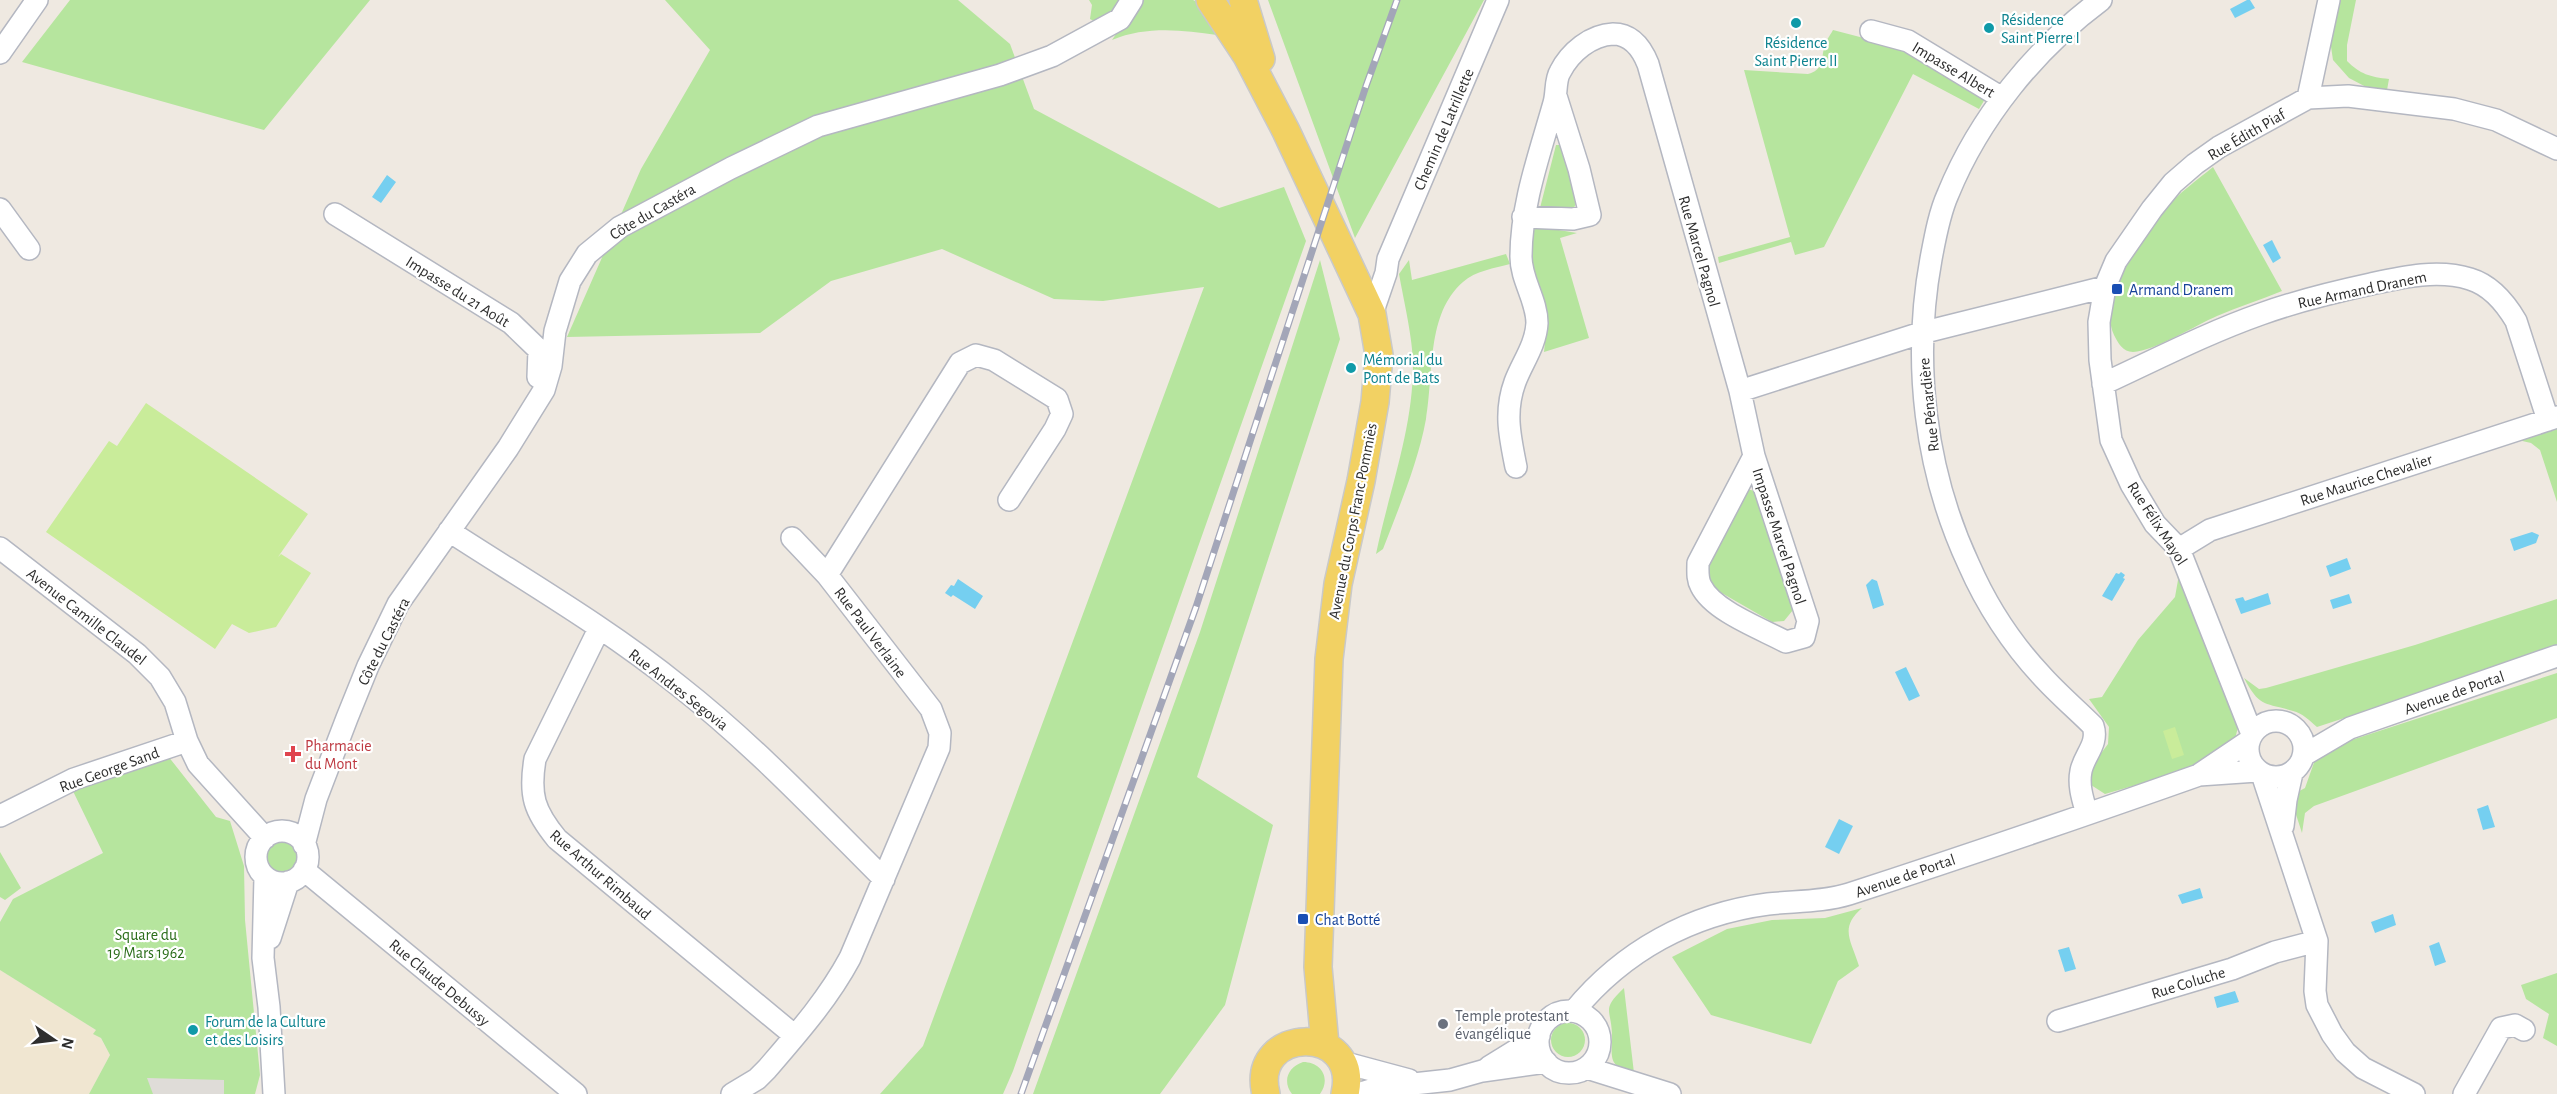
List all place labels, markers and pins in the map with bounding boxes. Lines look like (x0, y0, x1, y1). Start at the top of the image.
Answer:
place label: Résidence Saint Pierre I (2001, 12, 2080, 46)
marker: Résidence Saint Pierre II (1789, 16, 1803, 30)
marker: Résidence Saint Pierre I (1982, 21, 1996, 35)
place label: Résidence Saint Pierre II (1755, 35, 1837, 69)
marker: Armand Dranem (2110, 282, 2124, 296)
place label: Armand Dranem (2129, 282, 2233, 298)
place label: Mémorial du Pont de Bats (1363, 352, 1443, 386)
marker: Mémorial du Pont de Bats (1344, 361, 1358, 375)
place label: Pharmacie du Mont (305, 738, 372, 772)
marker: Pharmacie du Mont (286, 747, 300, 761)
marker: Chat Botté (1296, 912, 1310, 926)
place label: Chat Botté (1315, 912, 1380, 928)
place label: Temple protestant évangélique (1455, 1008, 1569, 1042)
place label: Forum de la Culture et des Loisirs (205, 1014, 326, 1048)
marker: Temple protestant évangélique (1436, 1017, 1450, 1031)
marker: Forum de la Culture et des Loisirs (186, 1023, 200, 1037)

